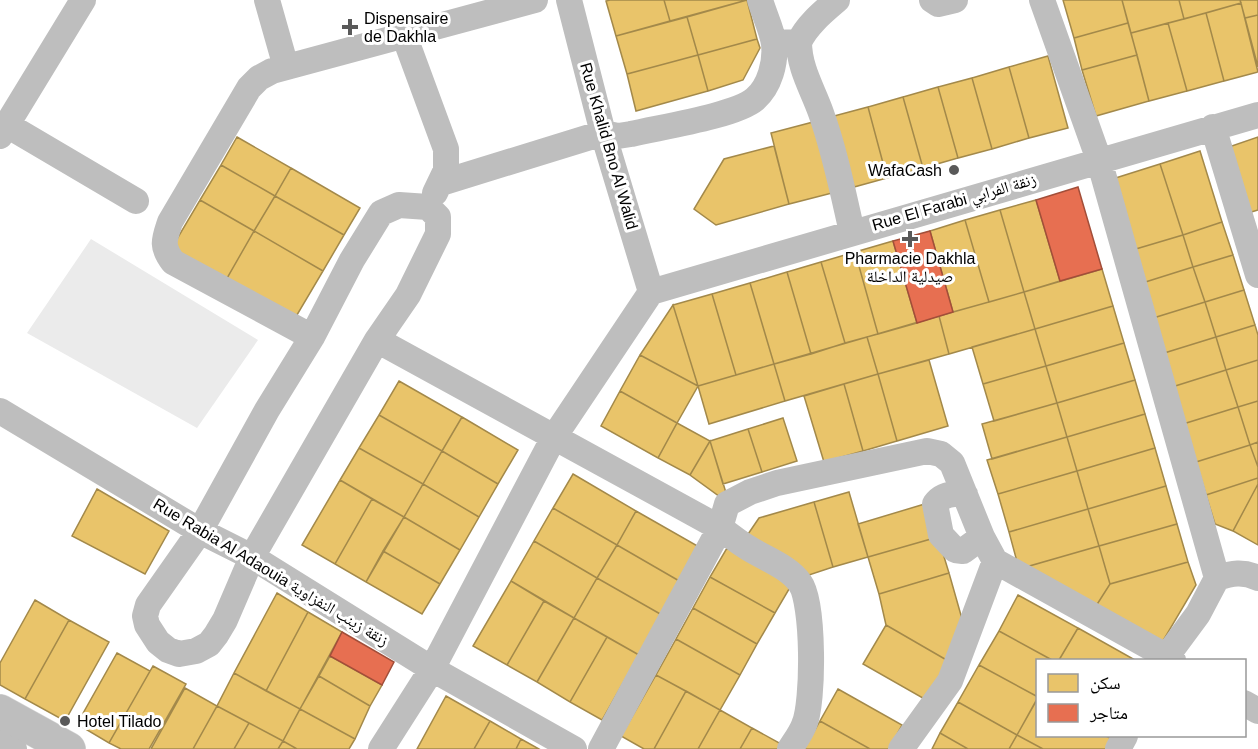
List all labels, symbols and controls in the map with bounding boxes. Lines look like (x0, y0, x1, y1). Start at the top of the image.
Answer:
place label: Dispensaire de Dakhla (364, 10, 449, 45)
marker: Dispensaire de Dakhla (341, 18, 359, 36)
street label: Rue Khalid Bno Al Walid (577, 61, 641, 231)
place label: WafaCash (868, 162, 942, 179)
marker: WafaCash (947, 163, 961, 177)
street label: Rue El Farabi زنقة الفرابي (870, 170, 1039, 237)
marker: Pharmacie Dakhla صيدلية الداخلة (903, 232, 917, 246)
place label: Pharmacie Dakhla صيدلية الداخلة (845, 250, 975, 285)
street label: Rue Rabia Al Adaouia زنقة زينب النفزاوية (150, 495, 392, 650)
legend (1036, 659, 1246, 737)
text: سكن (1090, 673, 1121, 694)
text: متاجر (1089, 703, 1128, 723)
place label: Hotel Tilado (77, 713, 162, 730)
marker: Hotel Tilado (58, 714, 72, 728)

